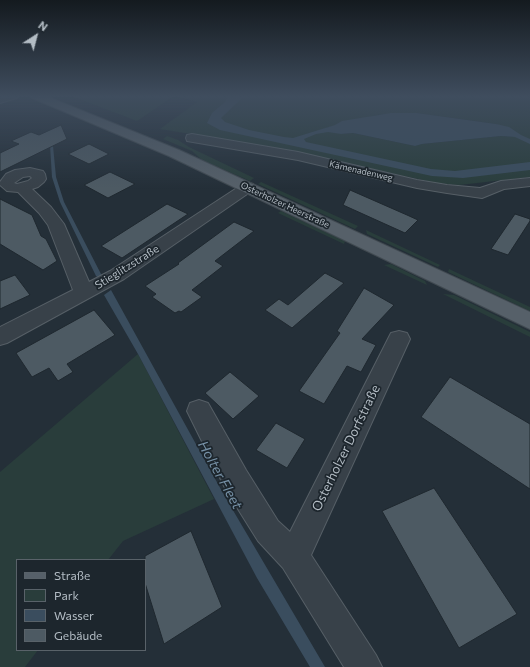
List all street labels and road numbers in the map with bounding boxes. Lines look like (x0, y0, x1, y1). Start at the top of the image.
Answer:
street label: Kämenadenweg (328, 158, 394, 184)
street label: Osterholzer Heerstraße (239, 180, 331, 230)
street label: Stieglitzstraße (93, 242, 161, 292)
street label: Osterholzer Dorfstraße (309, 382, 383, 514)

